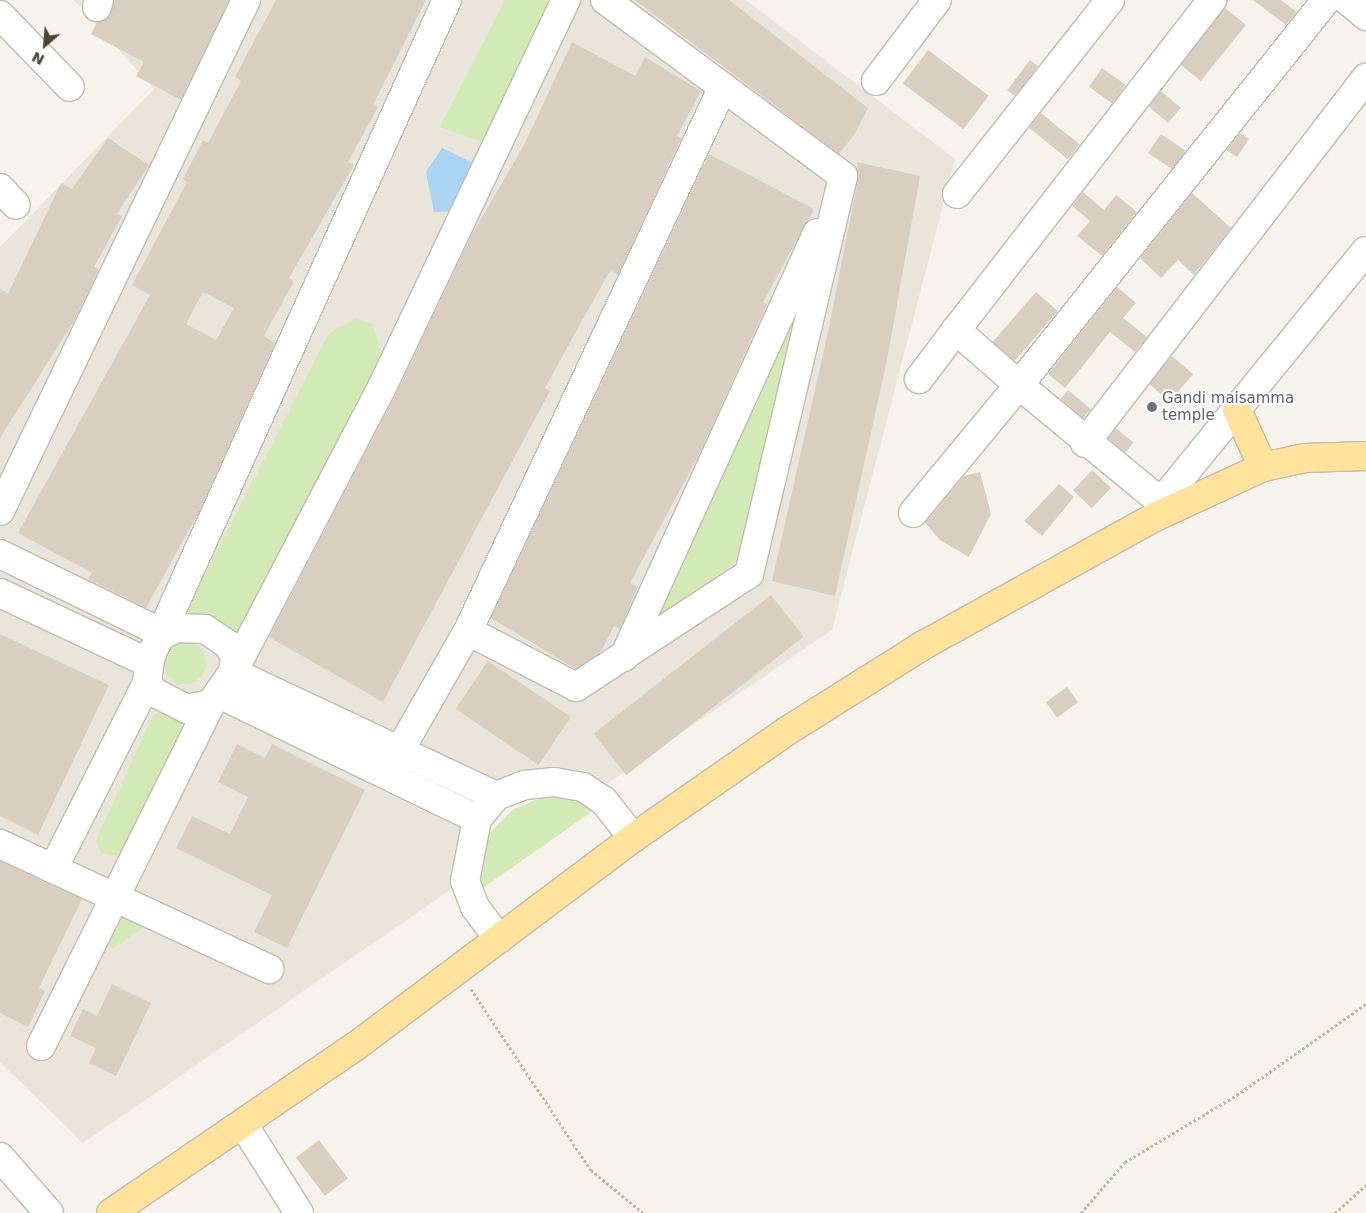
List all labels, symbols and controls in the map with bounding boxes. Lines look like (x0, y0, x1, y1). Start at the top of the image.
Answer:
north arrow (20, 20, 70, 70)
text: N (29, 49, 47, 68)
place label: Gandi maisamma temple (1162, 389, 1294, 424)
marker: Gandi maisamma temple (1146, 401, 1158, 413)

